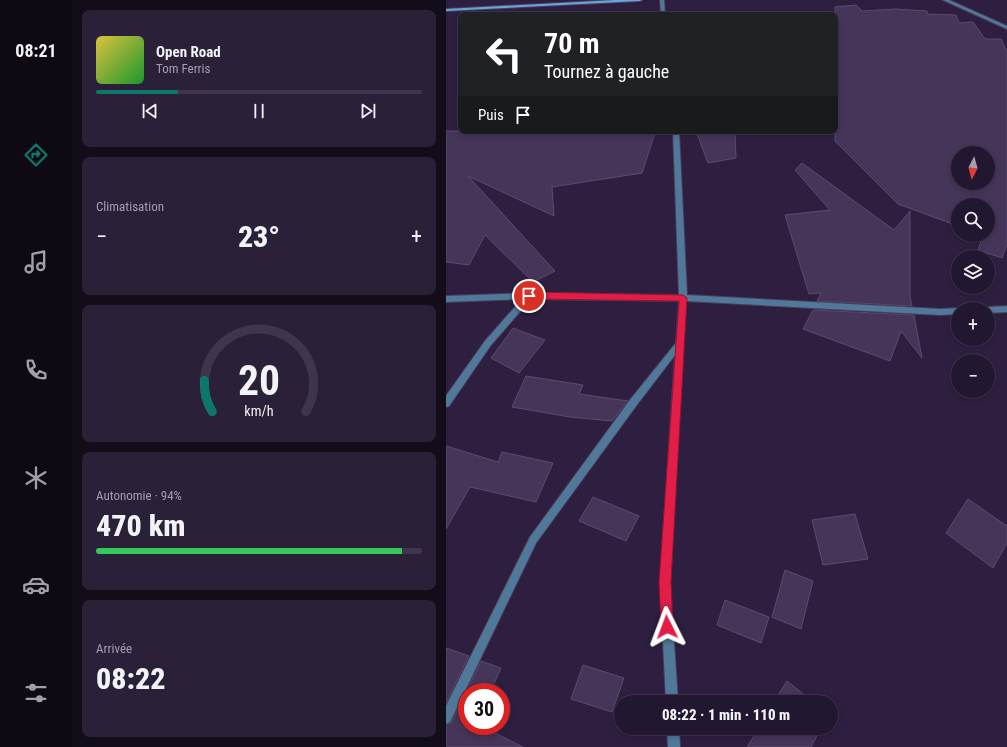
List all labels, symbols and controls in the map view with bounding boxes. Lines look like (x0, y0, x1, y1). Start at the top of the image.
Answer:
text: 70 m (544, 27, 600, 60)
icon: left (478, 28, 530, 80)
text: 08:21 (15, 40, 57, 61)
text: Open Road (156, 43, 221, 61)
text: Tom Ferris (156, 61, 210, 76)
text: Tournez à gauche (544, 61, 669, 82)
icon: previous (139, 100, 161, 122)
icon: pause (248, 100, 270, 122)
icon: next (357, 100, 379, 122)
icon: arrive (512, 104, 534, 126)
text: Puis (478, 106, 504, 124)
icon: directions (22, 141, 50, 169)
north arrow (951, 146, 995, 190)
map controls (951, 146, 995, 398)
button: search (951, 198, 995, 242)
text: Climatisation (96, 199, 164, 214)
text: 23° (238, 219, 280, 254)
text: − (96, 224, 107, 249)
text: + (411, 224, 422, 249)
icon: music (22, 248, 50, 276)
button: layers (951, 250, 995, 294)
pin (512, 279, 546, 313)
icon: arrive (518, 285, 540, 307)
button: + (951, 302, 995, 346)
button: − (951, 354, 995, 398)
text: 20 (238, 355, 280, 404)
icon: phone (22, 356, 50, 384)
text: km/h (244, 402, 274, 418)
icon: climate (22, 464, 50, 492)
text: Autonomie · 94% (96, 488, 182, 503)
text: 470 km (96, 508, 185, 543)
icon: car (22, 571, 50, 599)
position arrow (646, 606, 688, 648)
text: Arrivée (96, 641, 132, 656)
text: 08:22 (96, 661, 165, 696)
icon: filters (22, 679, 50, 707)
speed limit sign: 30 (458, 683, 510, 735)
text: 08:22 · 1 min · 110 m (662, 706, 790, 724)

